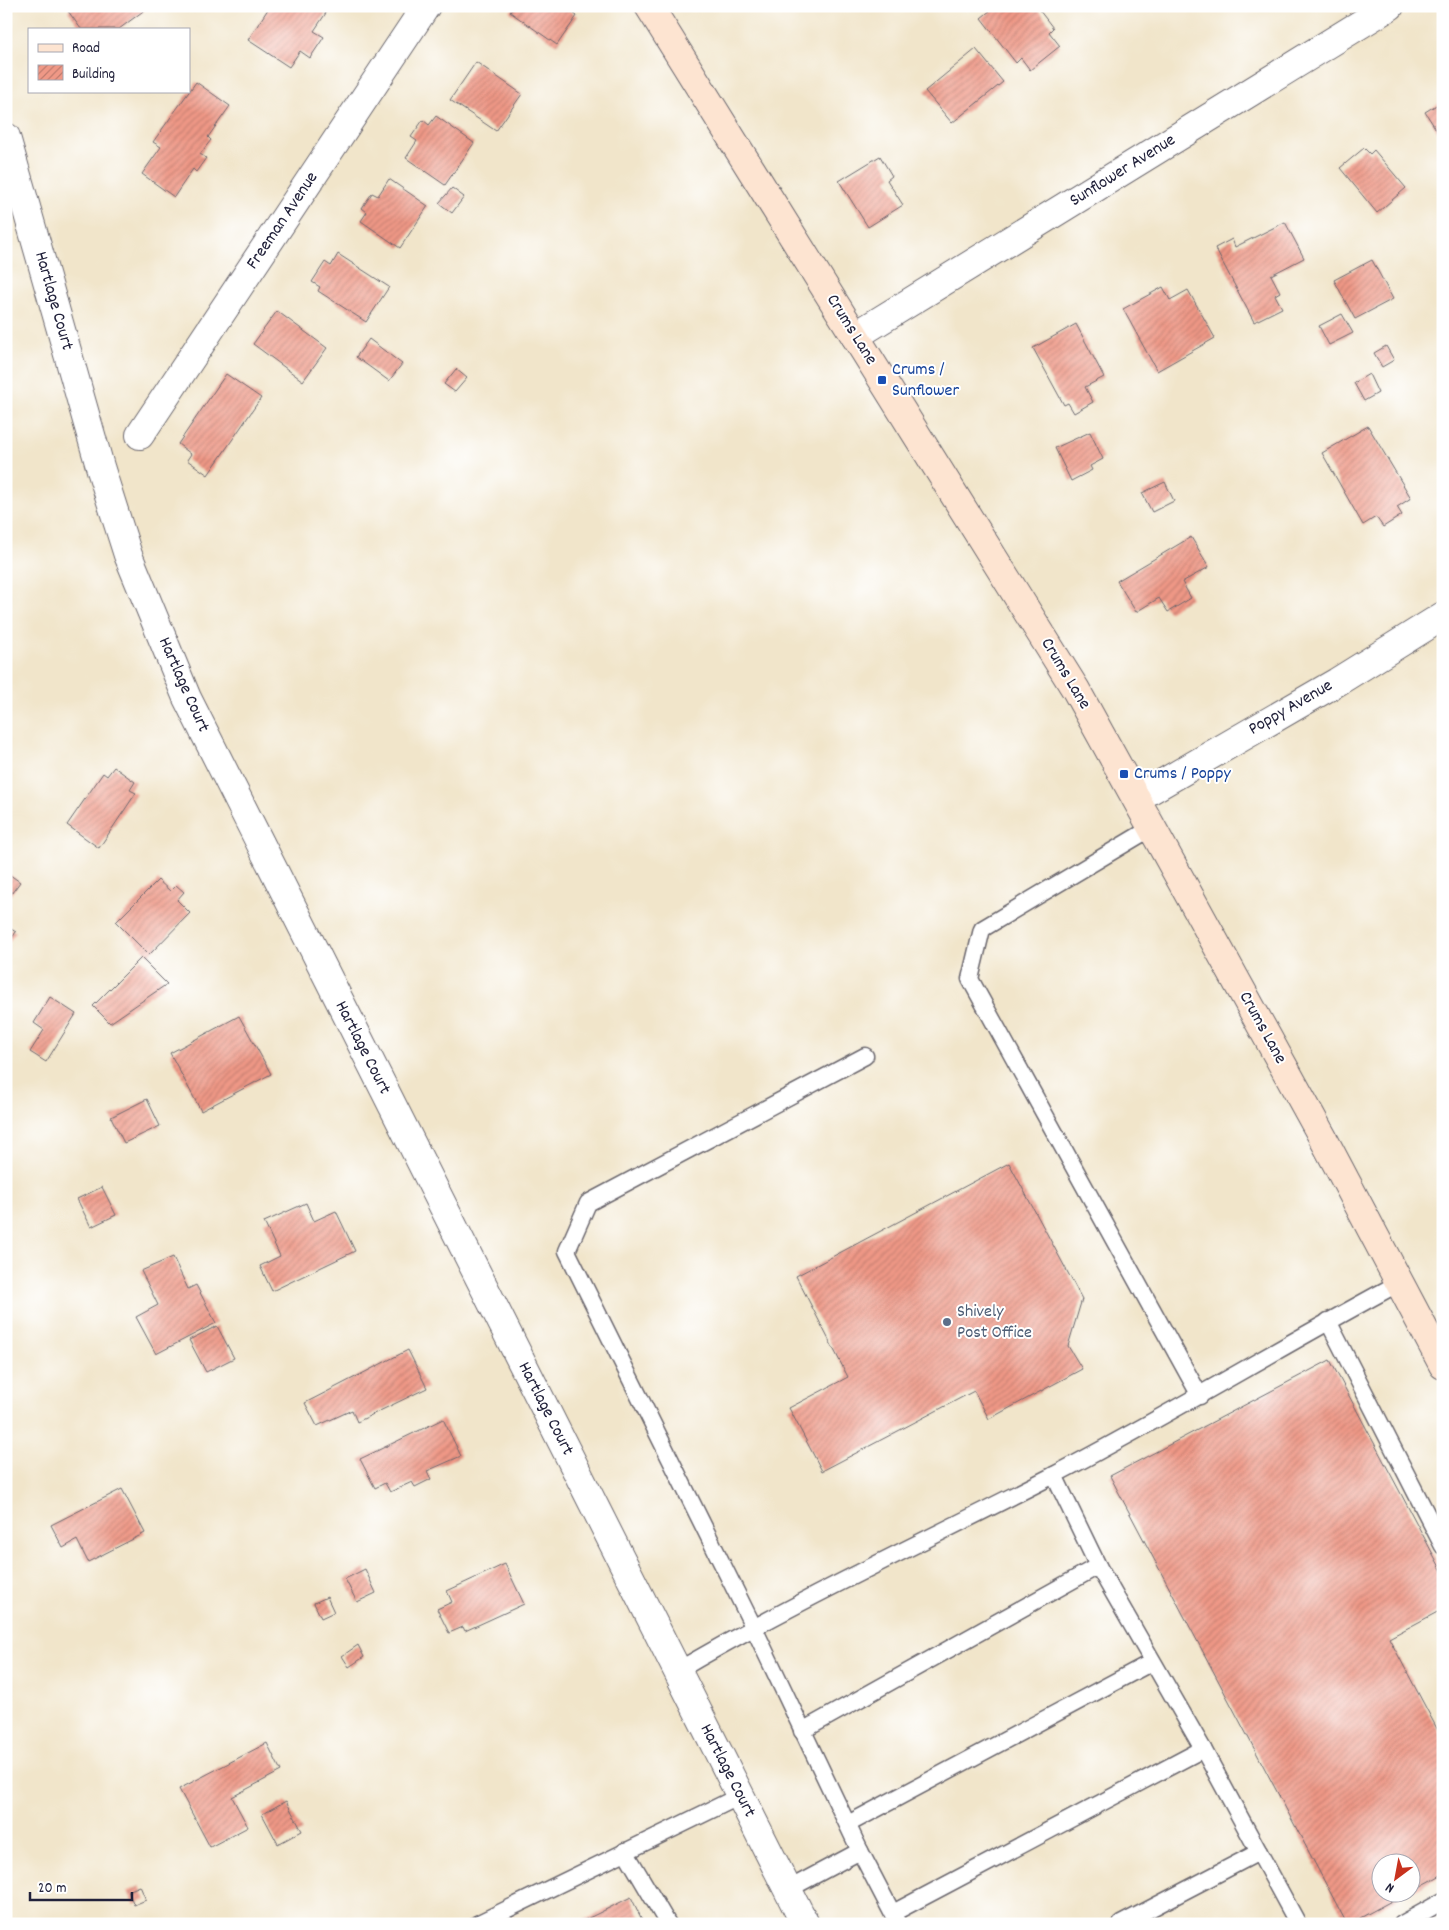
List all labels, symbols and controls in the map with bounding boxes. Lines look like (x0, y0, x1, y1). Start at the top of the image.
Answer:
legend (28, 28, 190, 92)
text: Road (72, 38, 100, 60)
text: Building (72, 64, 115, 86)
street label: Sunflower Avenue (1065, 128, 1181, 214)
street label: Freeman Avenue (241, 167, 325, 275)
street label: Hartlage Court (27, 249, 79, 354)
street label: Crums Lane (819, 290, 883, 370)
place label: Crums / Sunflower (892, 358, 960, 404)
marker: Crums / Sunflower (876, 374, 888, 386)
street label: Hartlage Court (151, 634, 215, 737)
street label: Crums Lane (1034, 634, 1096, 715)
street label: Poppy Avenue (1244, 674, 1338, 742)
place label: Crums / Poppy (1134, 762, 1231, 787)
marker: Crums / Poppy (1118, 768, 1130, 780)
street label: Crums Lane (1232, 987, 1292, 1069)
street label: Hartlage Court (328, 997, 396, 1099)
place label: Shively Post Office (957, 1300, 1032, 1346)
marker: Shively Post Office (941, 1316, 953, 1328)
street label: Hartlage Court (511, 1358, 579, 1460)
street label: Hartlage Court (693, 1720, 761, 1822)
north arrow (1372, 1852, 1422, 1902)
scale bar (30, 1870, 132, 1902)
text: N (1382, 1877, 1398, 1898)
text: 20 m (38, 1878, 66, 1900)

